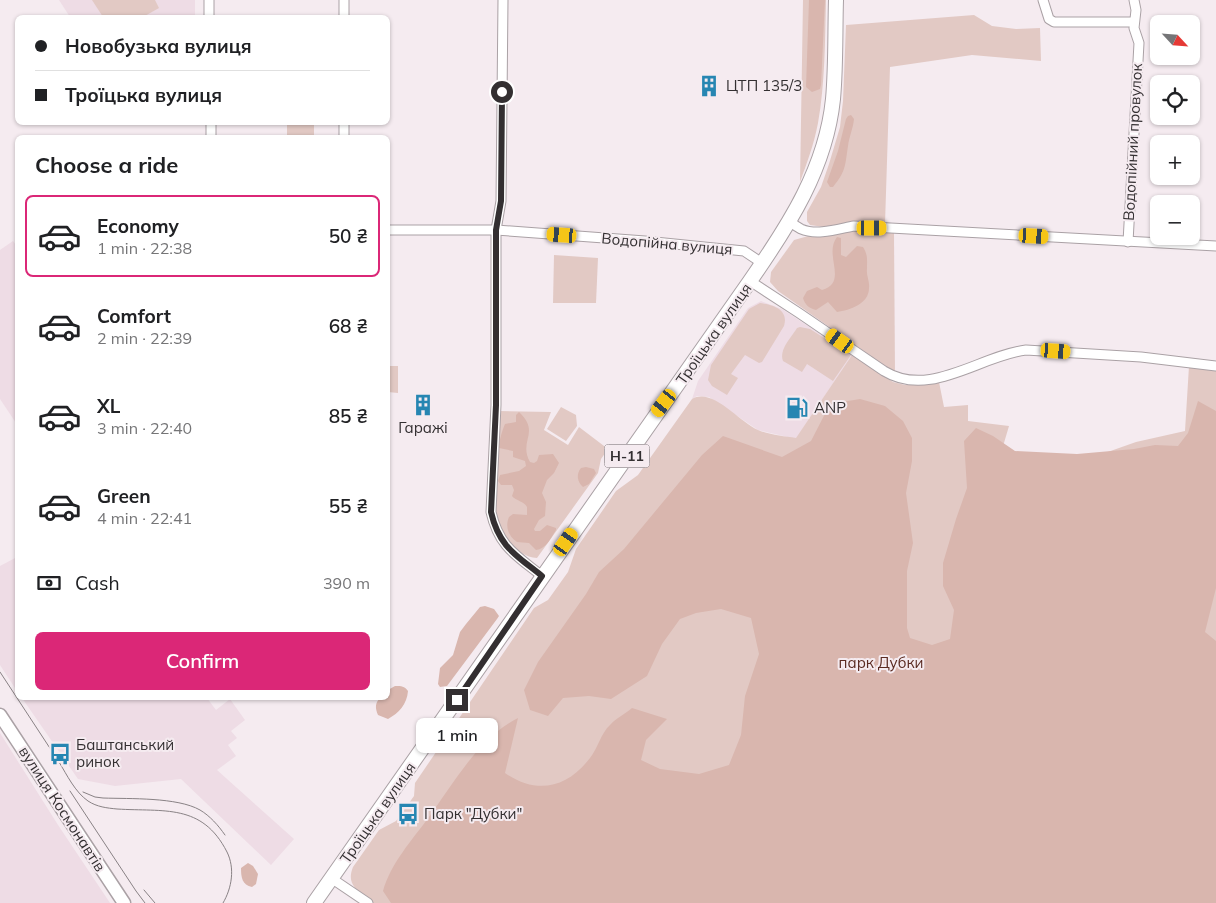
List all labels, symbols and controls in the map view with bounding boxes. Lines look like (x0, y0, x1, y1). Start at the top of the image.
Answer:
north arrow (1150, 15, 1200, 65)
map controls (1150, 15, 1200, 245)
text: Новобузька вулиця (65, 34, 252, 58)
street label: Водопійний провулок (1119, 62, 1146, 221)
building icon: ЦТП 135/3 (696, 73, 722, 99)
button: locate (1150, 75, 1200, 125)
place label: ЦТП 135/3 (726, 76, 802, 95)
route start (491, 81, 513, 103)
text: Троїцька вулиця (65, 83, 222, 107)
button: + (1150, 135, 1200, 185)
text: Choose a ride (35, 151, 178, 179)
button: − (1150, 195, 1200, 245)
icon: car (37, 214, 82, 259)
text: Economy (97, 214, 179, 238)
car (857, 221, 887, 236)
text: 50 ₴ (329, 224, 368, 248)
car (546, 226, 577, 244)
street label: Водопійна вулиця (601, 228, 733, 259)
car (1018, 228, 1049, 244)
text: 1 min · 22:38 (97, 238, 192, 258)
street label: Троїцька вулиця (672, 279, 756, 388)
icon: car (37, 304, 82, 349)
text: Comfort (97, 304, 171, 328)
text: 68 ₴ (329, 314, 368, 338)
car (823, 326, 856, 356)
text: 2 min · 22:39 (97, 328, 192, 348)
car (1040, 342, 1071, 360)
car (648, 387, 679, 419)
building icon: Гаражі (410, 392, 436, 418)
icon: car (37, 394, 82, 439)
text: XL (97, 394, 120, 418)
fuel station icon: ANP (784, 395, 810, 421)
place label: ANP (814, 398, 846, 417)
text: 85 ₴ (329, 404, 368, 428)
text: 3 min · 22:40 (97, 418, 192, 438)
place label: Гаражі (398, 418, 448, 437)
road number: Н-11 (604, 444, 650, 468)
icon: car (37, 484, 82, 529)
text: Green (97, 484, 151, 508)
text: 55 ₴ (329, 494, 368, 518)
text: 4 min · 22:41 (97, 508, 192, 528)
car (551, 525, 580, 559)
icon: cash (35, 569, 63, 597)
text: Cash (75, 571, 120, 595)
text: 390 m (323, 573, 370, 593)
button: Confirm (35, 632, 370, 690)
park label: парк Дубки (839, 653, 923, 672)
route end (446, 689, 468, 711)
callout: 1 min (416, 718, 498, 752)
text: 1 min (436, 725, 478, 745)
place label: Баштанський ринок (76, 735, 174, 771)
bus stop icon: Баштанський ринок (47, 741, 73, 767)
street label: вулиця Космонавтів (15, 743, 110, 875)
street label: Троїцька вулиця (336, 758, 420, 867)
bus stop icon: Парк "Дубки" (395, 801, 421, 827)
place label: Парк "Дубки" (424, 804, 522, 823)

